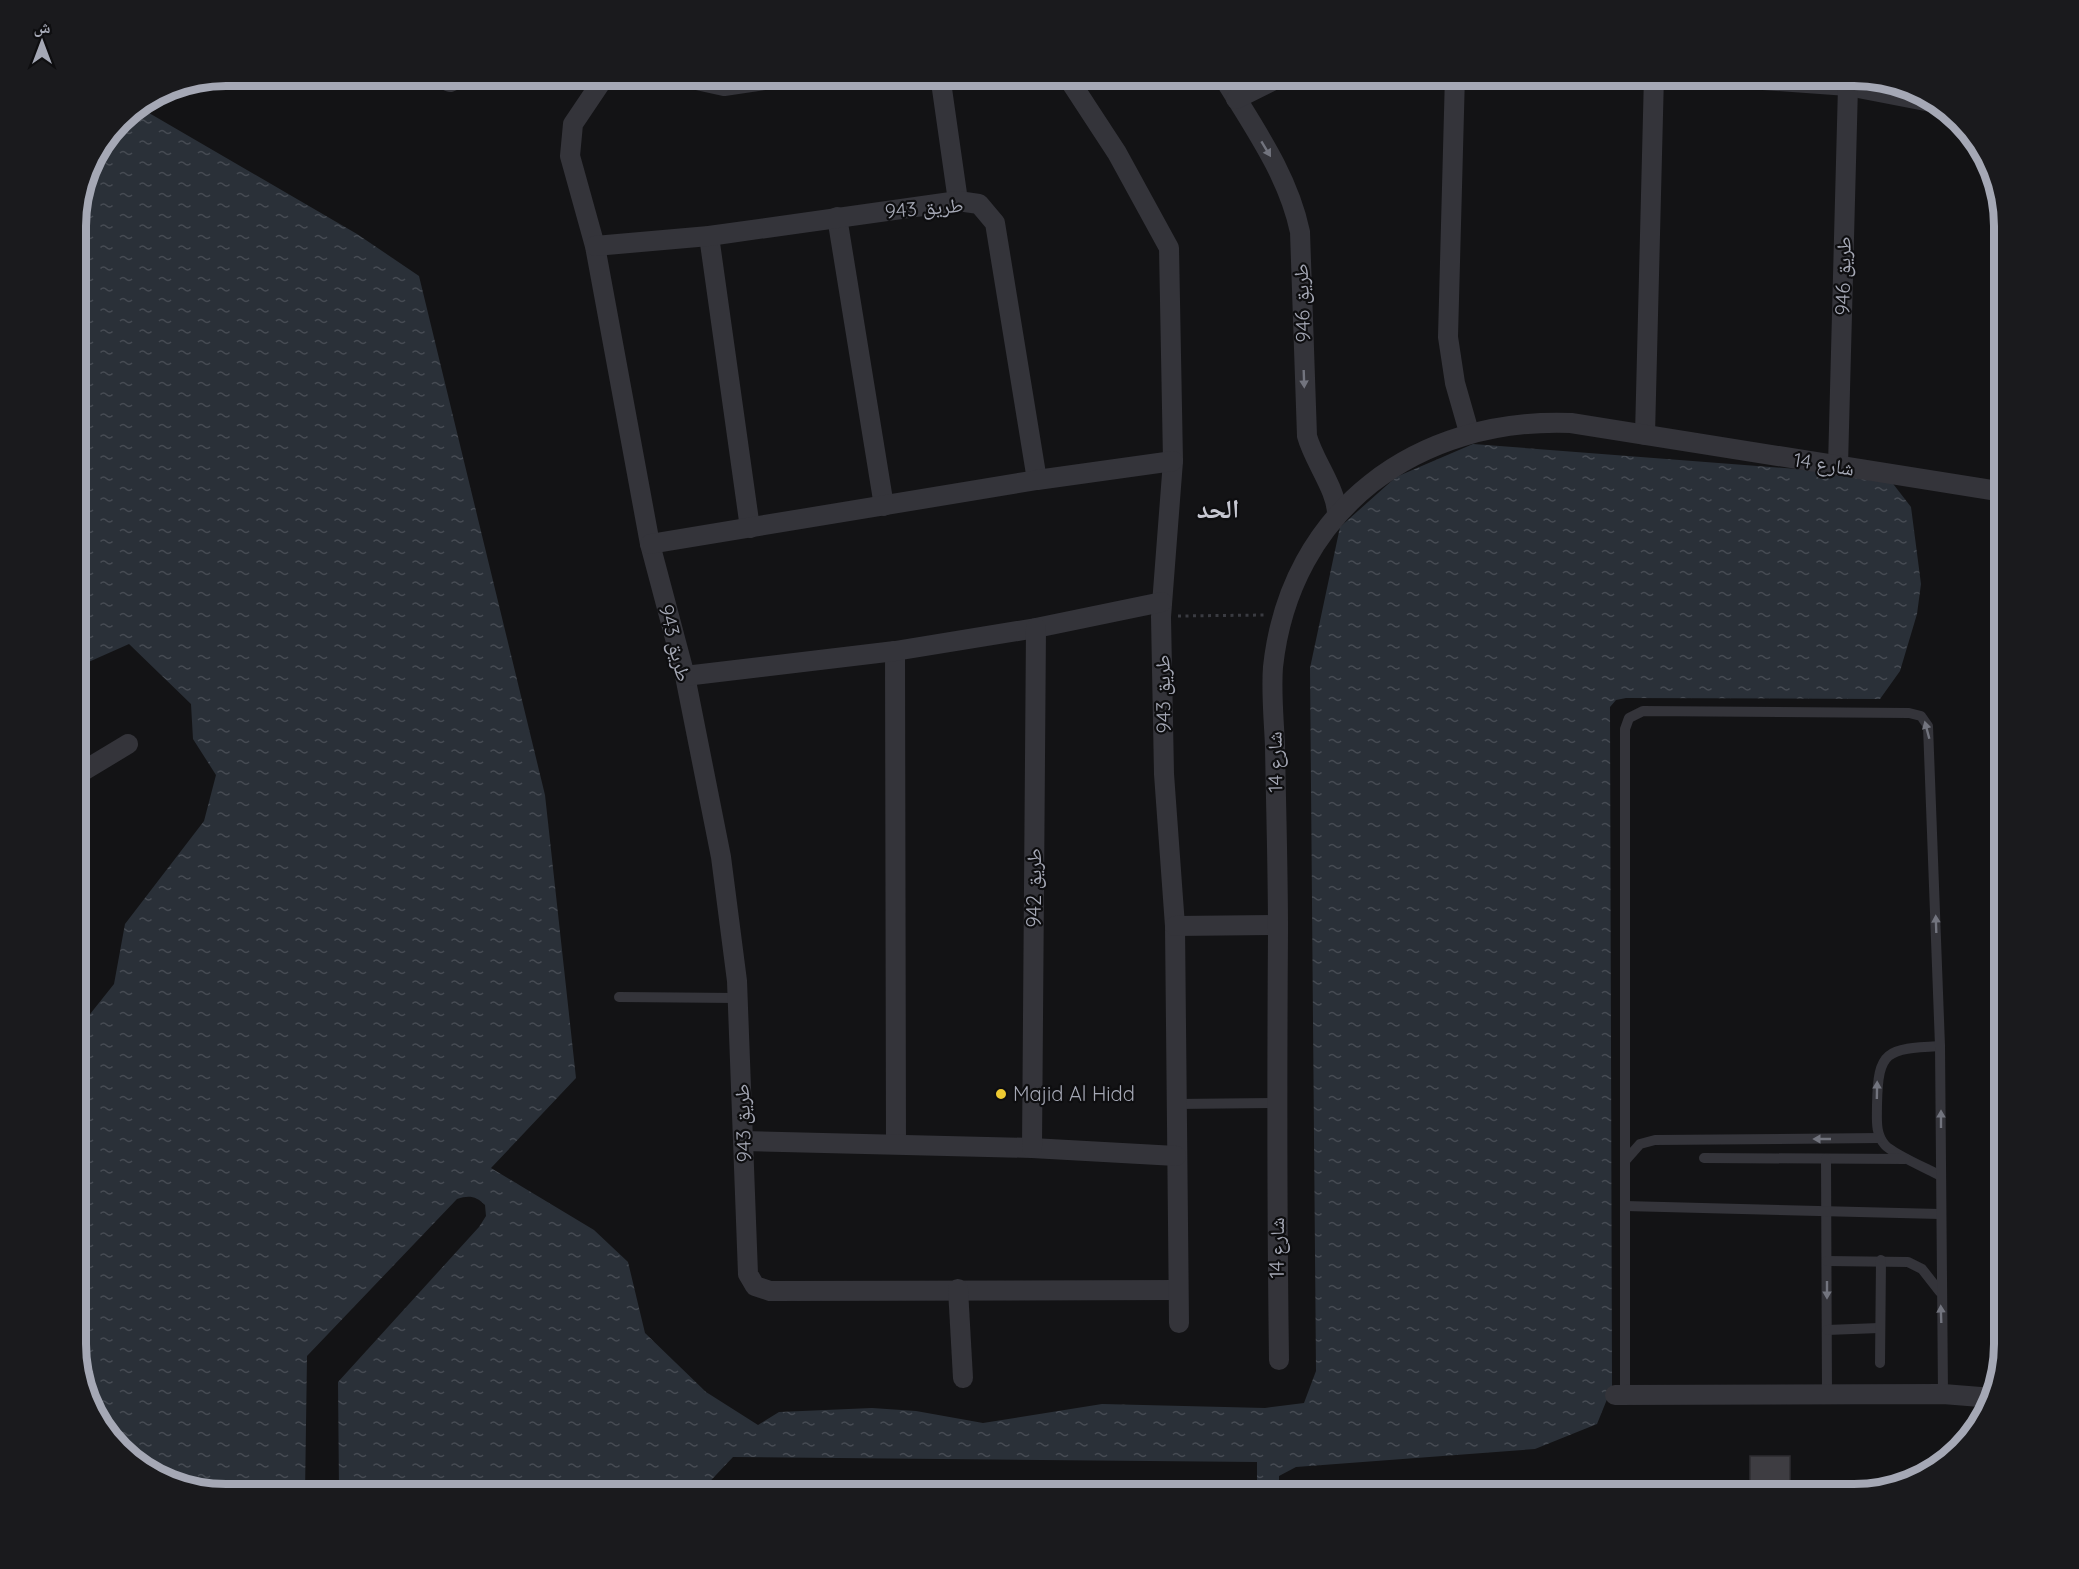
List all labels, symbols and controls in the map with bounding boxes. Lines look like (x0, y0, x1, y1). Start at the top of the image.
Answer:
north arrow (12, 12, 72, 72)
text: ش (34, 17, 51, 37)
one-way arrow (1261, 141, 1272, 157)
street label: طريق 943 (884, 192, 964, 223)
street label: طريق 946 (1829, 236, 1856, 316)
street label: طريق 946 (1288, 263, 1315, 343)
one-way arrow (1299, 370, 1308, 389)
street label: شارع 14 (1792, 446, 1856, 482)
district label: الحد (1197, 492, 1239, 525)
street label: طريق 943 (654, 602, 697, 684)
street label: طريق 943 (1149, 654, 1176, 734)
one-way arrow (1922, 720, 1931, 738)
street label: شارع 14 (1261, 731, 1289, 793)
street label: طريق 942 (1021, 848, 1046, 928)
one-way arrow (1931, 914, 1941, 933)
one-way arrow (1873, 1080, 1882, 1099)
place label: Majid Al Hidd (1013, 1081, 1135, 1106)
street label: طريق 943 (729, 1083, 756, 1163)
marker: Majid Al Hidd (994, 1087, 1008, 1101)
one-way arrow (1936, 1109, 1946, 1128)
one-way arrow (1812, 1134, 1831, 1144)
street label: شارع 14 (1264, 1217, 1290, 1279)
one-way arrow (1822, 1281, 1832, 1300)
one-way arrow (1936, 1304, 1945, 1323)

